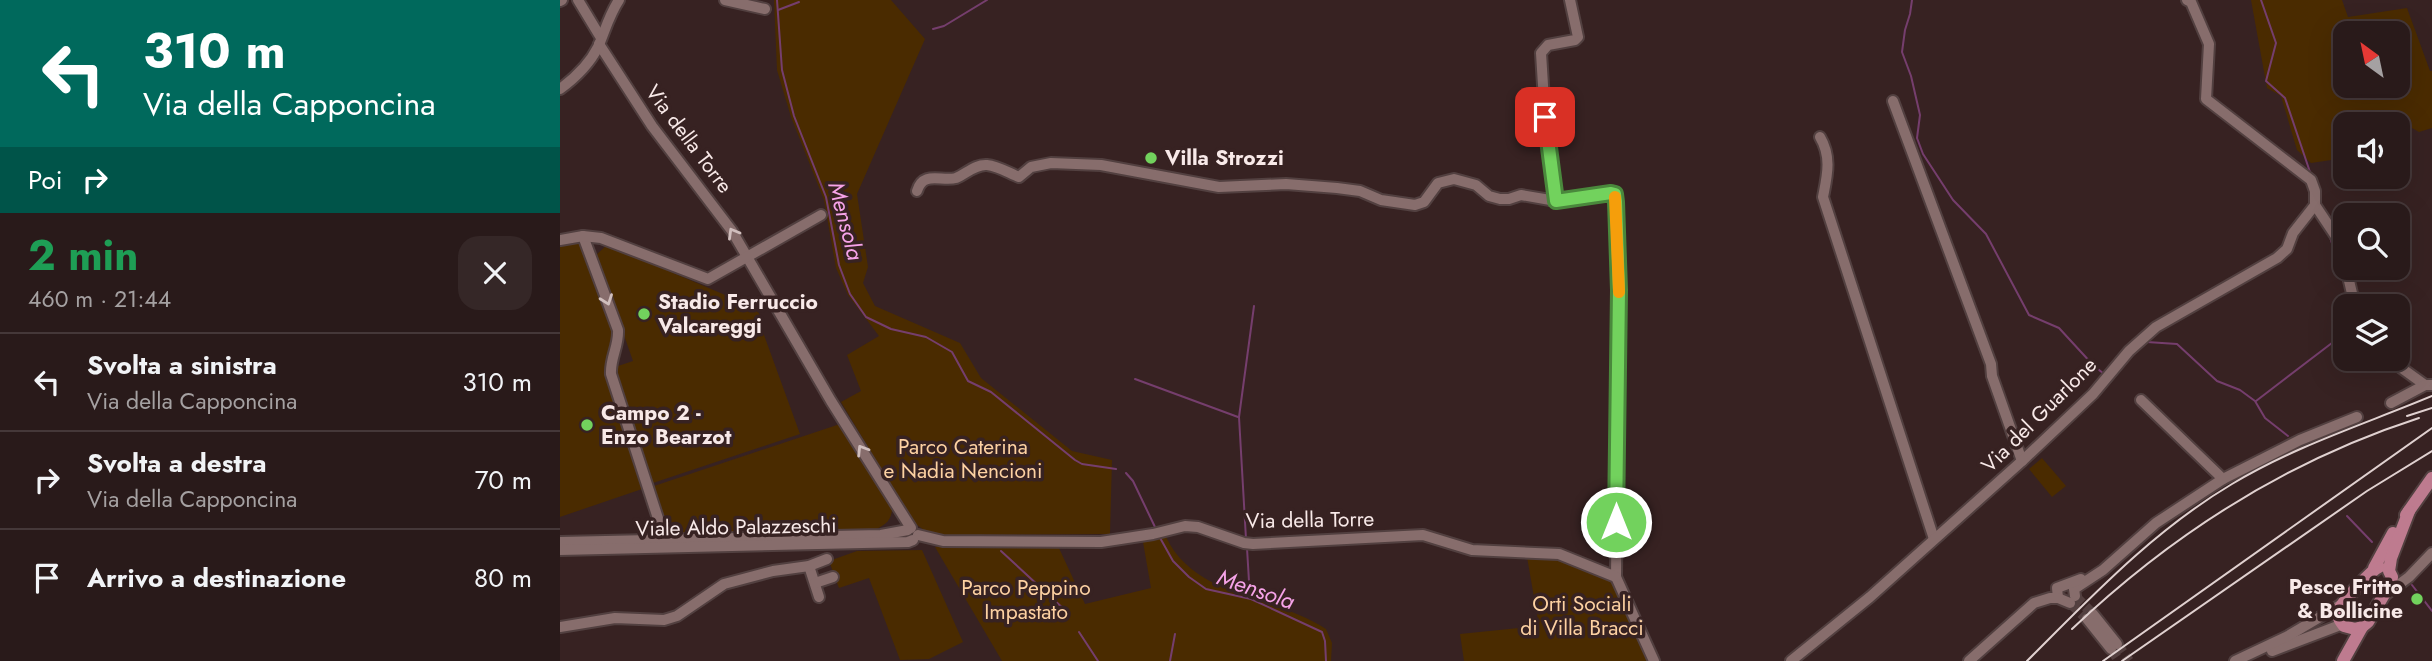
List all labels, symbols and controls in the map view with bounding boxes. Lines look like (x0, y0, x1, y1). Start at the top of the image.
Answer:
text: 310 m (143, 16, 286, 86)
north arrow (2333, 21, 2410, 98)
map controls (2333, 21, 2410, 371)
icon: left (28, 28, 119, 119)
street label: Via della Torre (638, 79, 740, 200)
text: Via della Capponcina (143, 81, 436, 127)
pin (1515, 87, 1575, 147)
icon: arrive (1526, 98, 1564, 136)
button: sound (2333, 112, 2410, 189)
place label: Villa Strozzi (1164, 143, 1284, 173)
marker: Villa Strozzi (1143, 150, 1159, 166)
text: Poi (28, 161, 62, 199)
icon: right (76, 161, 114, 199)
water label: Mensola (819, 178, 873, 264)
button: search (2333, 203, 2410, 280)
text: 2 min (28, 225, 138, 286)
one-way arrow (728, 228, 741, 241)
button: close (458, 236, 532, 310)
text: 460 m · 21:44 (28, 282, 171, 316)
place label: Stadio Ferruccio Valcareggi (657, 287, 818, 341)
one-way arrow (598, 293, 612, 305)
button: layers (2333, 294, 2410, 371)
marker: Stadio Ferruccio Valcareggi (636, 306, 652, 322)
text: Svolta a sinistra (87, 346, 277, 384)
street label: Via del Guarlone (1975, 350, 2104, 479)
icon: left (28, 363, 66, 401)
text: 310 m (462, 363, 532, 401)
text: Via della Capponcina (87, 384, 297, 418)
place label: Campo 2 - Enzo Bearzot (601, 398, 732, 452)
marker: Campo 2 - Enzo Bearzot (579, 417, 595, 433)
park label: Parco Caterina e Nadia Nencioni (884, 432, 1042, 486)
text: Svolta a destra (87, 444, 267, 482)
one-way arrow (858, 444, 871, 457)
icon: right (28, 461, 66, 499)
text: 70 m (475, 461, 532, 499)
text: Via della Capponcina (87, 482, 297, 516)
position arrow (1579, 485, 1653, 559)
street label: Via della Torre (1245, 504, 1375, 536)
street label: Viale Aldo Palazzeschi (635, 510, 837, 544)
icon: arrive (28, 559, 66, 597)
text: Arrivo a destinazione (87, 559, 346, 597)
text: 80 m (474, 559, 532, 597)
water label: Mensola (1212, 560, 1300, 618)
place label: Pesce Fritto & Bollicine (2289, 572, 2403, 626)
park label: Parco Peppino Impastato (961, 573, 1091, 627)
park label: Orti Sociali di Villa Bracci (1520, 589, 1644, 643)
marker: Pesce Fritto & Bollicine (2409, 591, 2425, 607)

